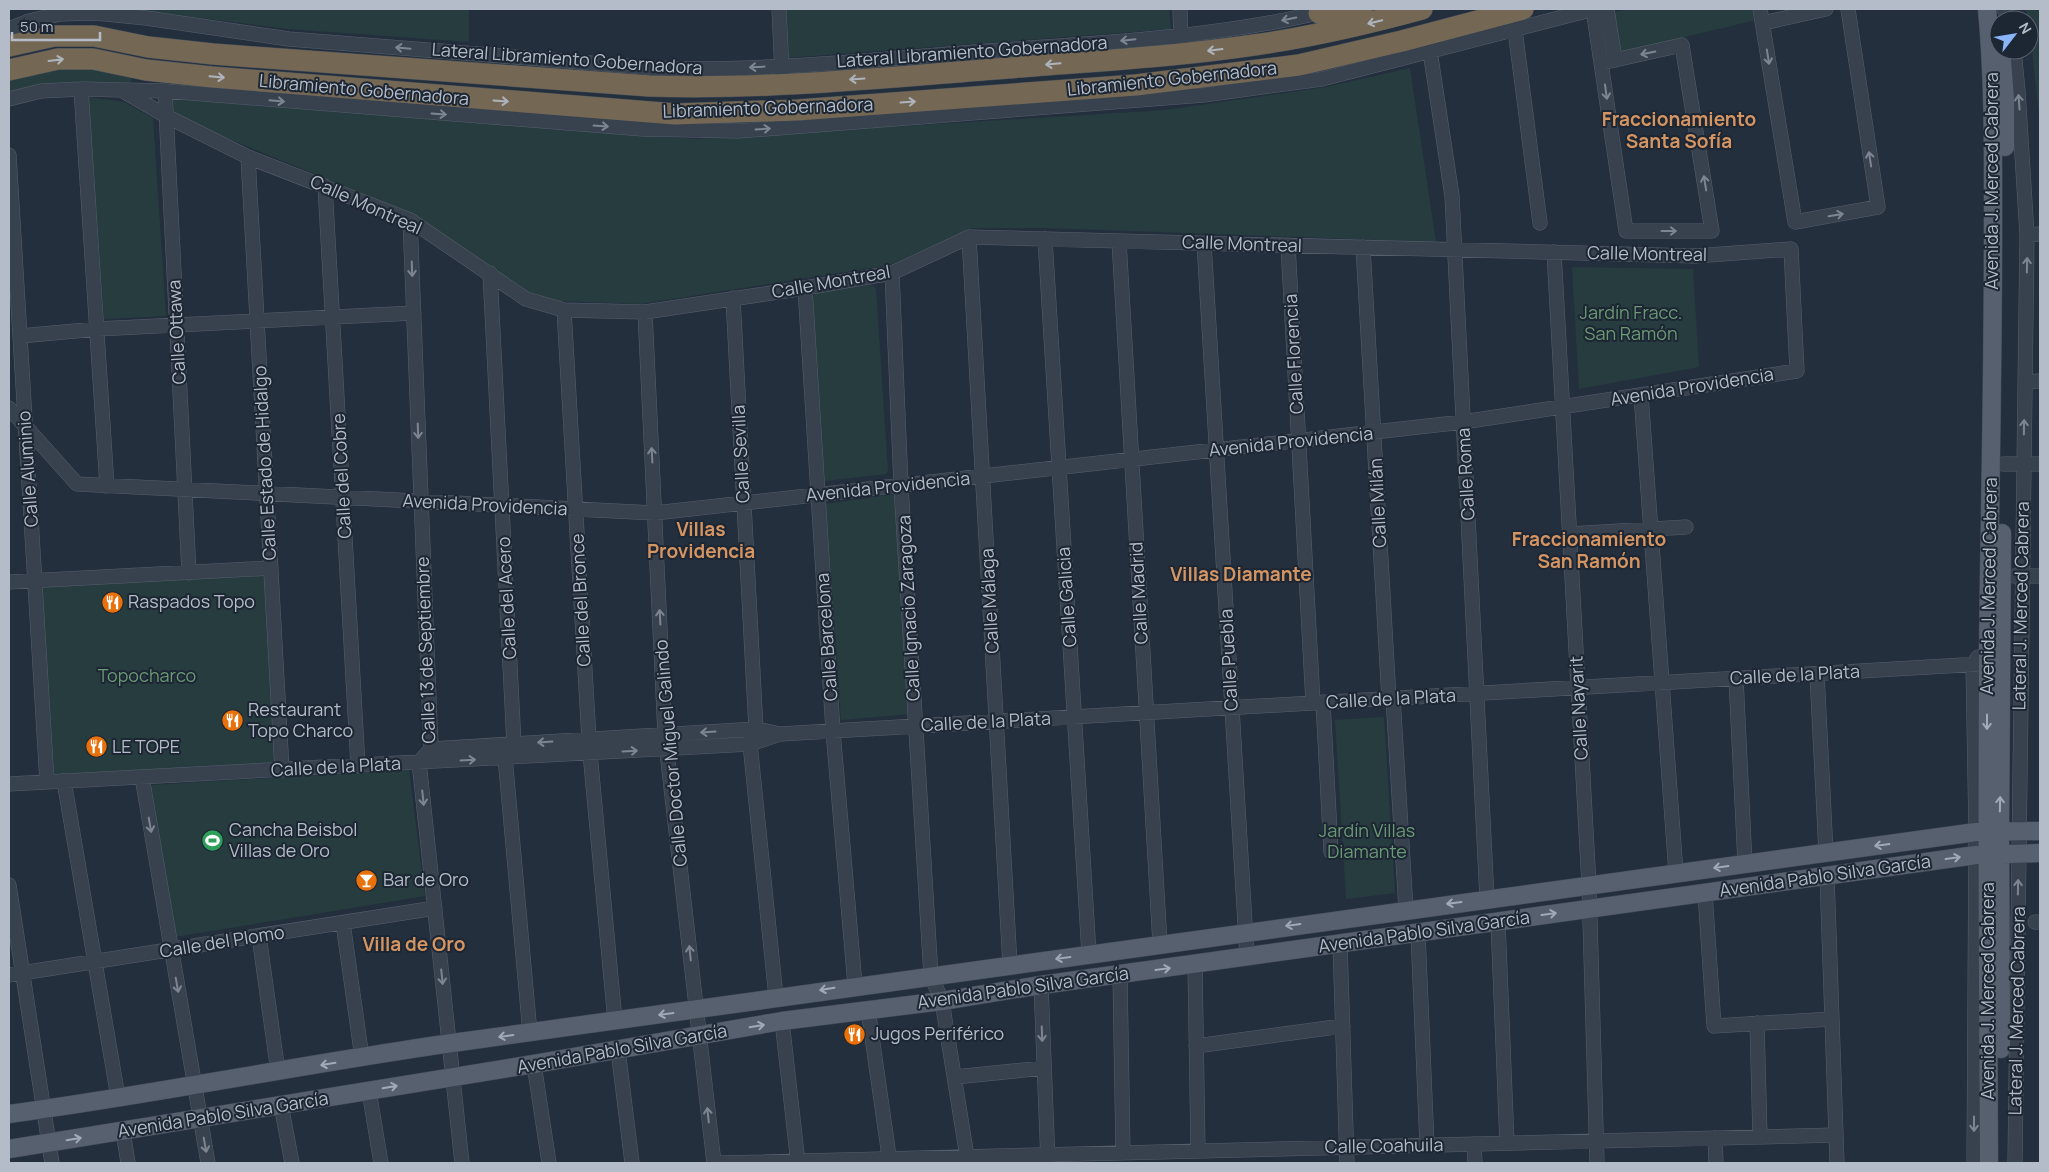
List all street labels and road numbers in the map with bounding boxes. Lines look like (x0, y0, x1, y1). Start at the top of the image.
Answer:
street label: Lateral Libramiento Gobernadora (836, 30, 1108, 72)
street label: Lateral Libramiento Gobernadora (431, 37, 703, 79)
street label: Libramiento Gobernadora (1066, 55, 1278, 101)
street label: Libramiento Gobernadora (258, 68, 470, 110)
street label: Avenida J. Merced Cabrera (1979, 72, 2003, 290)
street label: Libramiento Gobernadora (662, 91, 874, 123)
street label: Calle Montreal (307, 169, 426, 239)
street label: Calle Montreal (1182, 229, 1302, 257)
street label: Calle Montreal (1587, 240, 1707, 266)
street label: Calle Montreal (770, 259, 892, 303)
street label: Calle Ottawa (161, 279, 191, 385)
street label: Calle Florencia (1278, 293, 1308, 415)
street label: Avenida Providencia (1608, 361, 1775, 411)
street label: Calle Estado de Hidalgo (247, 365, 281, 561)
street label: Calle Sevilla (725, 404, 755, 504)
street label: Calle Aluminio (11, 410, 43, 528)
street label: Calle del Cobre (326, 413, 356, 539)
street label: Avenida Providencia (1208, 420, 1374, 462)
street label: Calle Roma (1451, 427, 1479, 521)
street label: Calle Milán (1363, 458, 1391, 548)
street label: Avenida Providencia (805, 465, 971, 507)
street label: Avenida J. Merced Cabrera (1974, 477, 2002, 695)
street label: Avenida Providencia (402, 488, 568, 520)
street label: Lateral J. Merced Cabrera (2006, 501, 2034, 711)
street label: Calle Ignacio Zaragoza (891, 514, 925, 702)
street label: Calle del Bronce (565, 533, 595, 667)
street label: Calle del Acero (491, 536, 521, 660)
street label: Calle Madrid (1123, 541, 1153, 645)
street label: Calle Galicia (1051, 546, 1081, 648)
street label: Calle Málaga (974, 548, 1004, 654)
street label: Calle 13 de Septiembre (410, 556, 440, 744)
street label: Calle Barcelona (810, 572, 842, 702)
street label: Calle Puebla (1213, 608, 1243, 712)
street label: Calle Doctor Miguel Galindo (648, 639, 692, 868)
street label: Calle Nayarit (1563, 655, 1593, 761)
street label: Calle de la Plata (1729, 659, 1861, 689)
street label: Calle de la Plata (1325, 683, 1457, 713)
street label: Calle de la Plata (920, 706, 1052, 736)
street label: Calle de la Plata (270, 751, 402, 781)
street label: Avenida Pablo Silva García (1718, 848, 1932, 902)
street label: Avenida J. Merced Cabrera (1975, 882, 1999, 1100)
street label: Avenida Pablo Silva García (1317, 904, 1531, 958)
street label: Lateral J. Merced Cabrera (2002, 906, 2030, 1116)
street label: Calle del Plomo (158, 919, 286, 963)
street label: Avenida Pablo Silva García (916, 960, 1130, 1014)
street label: Avenida Pablo Silva García (515, 1018, 729, 1078)
street label: Avenida Pablo Silva García (116, 1085, 330, 1143)
street label: Calle Coahuila (1324, 1132, 1444, 1158)

